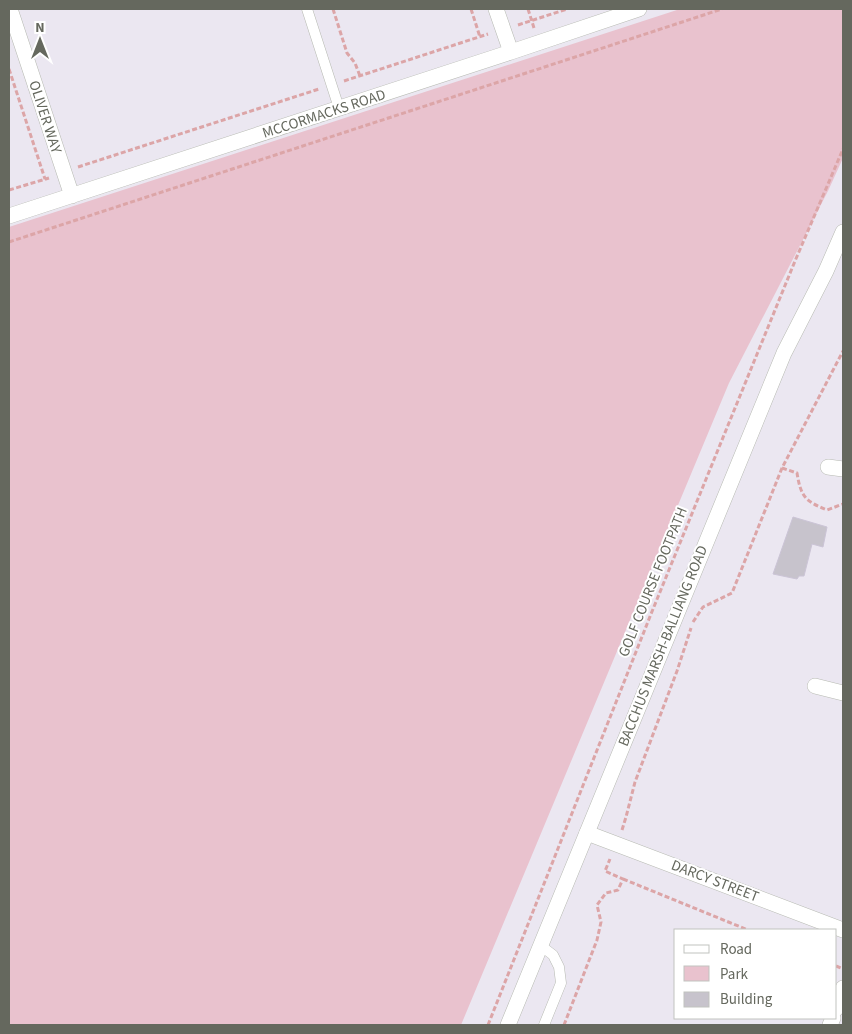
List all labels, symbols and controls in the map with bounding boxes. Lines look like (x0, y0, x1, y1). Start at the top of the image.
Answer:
north arrow (15, 15, 65, 65)
text: N (35, 18, 45, 38)
street label: OLIVER WAY (23, 78, 67, 157)
street label: MCCORMACKS ROAD (260, 84, 388, 144)
street label: GOLF COURSE FOOTPATH (613, 504, 693, 660)
street label: BACCHUS MARSH-BALLIANG ROAD (613, 542, 713, 750)
street label: DARCY STREET (668, 855, 762, 907)
legend (674, 929, 837, 1019)
text: Road (720, 939, 752, 960)
text: Park (720, 964, 749, 985)
text: Building (720, 989, 773, 1010)

